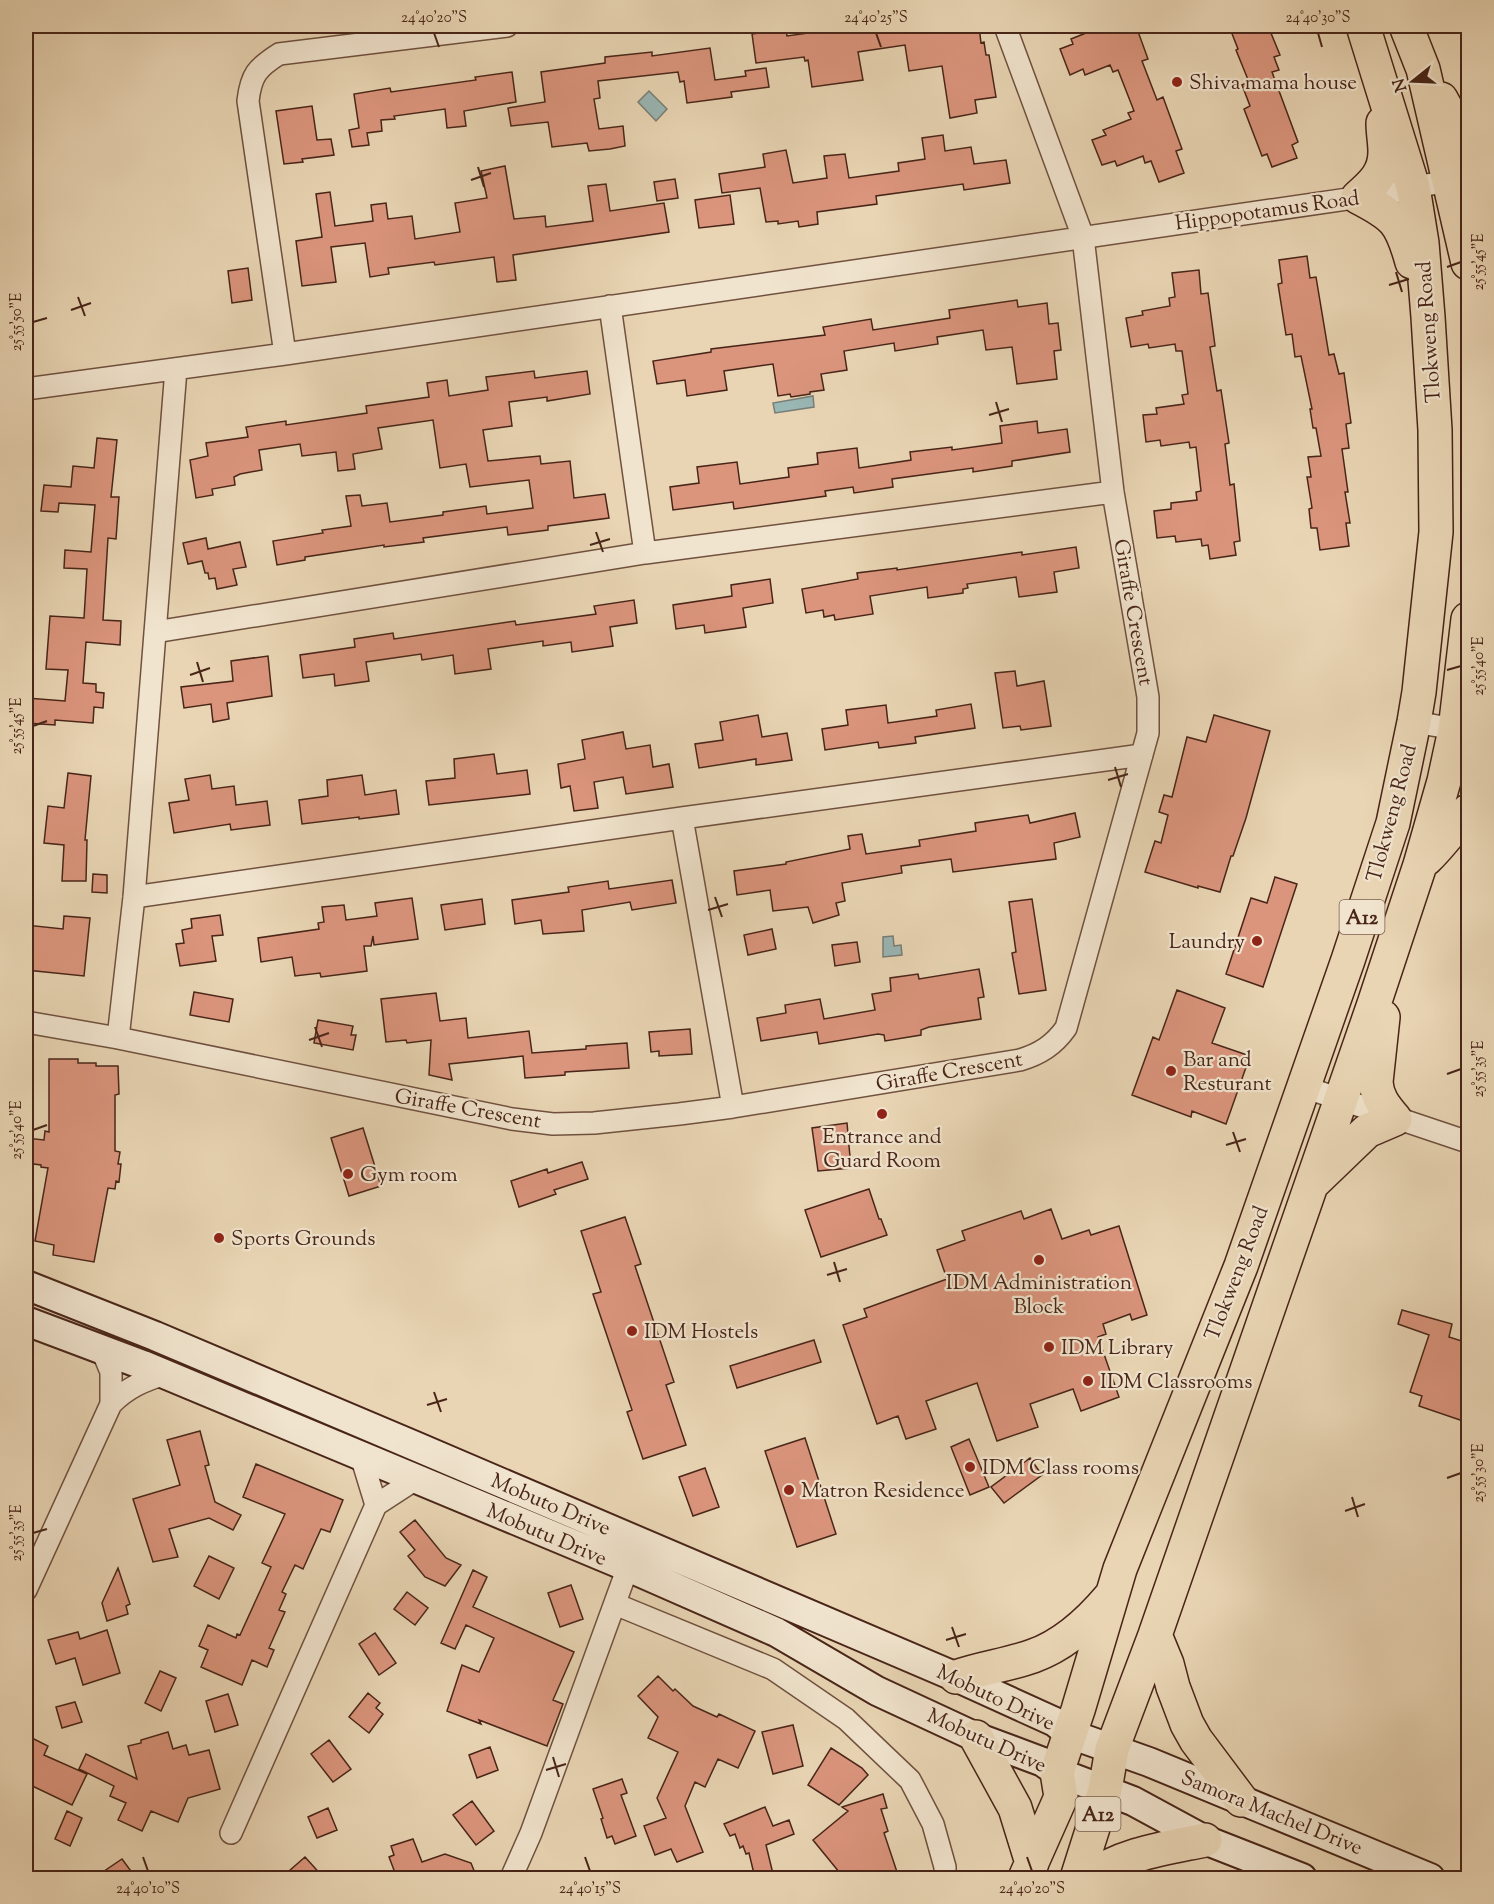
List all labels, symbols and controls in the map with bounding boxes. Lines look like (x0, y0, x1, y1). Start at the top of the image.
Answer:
text: 24°40'20"S (401, 8, 467, 29)
text: 24°40'25"S (844, 8, 908, 29)
text: 24°40'30"S (1286, 8, 1351, 29)
north arrow (1383, 51, 1443, 111)
place label: Shiva mama house (1189, 69, 1357, 99)
marker: Shiva mama house (1170, 75, 1184, 89)
text: N (1388, 75, 1414, 94)
street label: Hippopotamus Road (1173, 184, 1362, 240)
text: 25°55'45"E (1469, 233, 1490, 291)
street label: Tlokweng Road (1410, 260, 1450, 404)
text: 25°55'50"E (7, 293, 28, 351)
street label: Giraffe Crescent (1104, 537, 1160, 688)
text: 25°55'40"E (1469, 636, 1490, 696)
text: 25°55'45"E (7, 697, 28, 755)
street label: Tlokweng Road (1360, 741, 1426, 886)
road number: A12 (1340, 900, 1384, 934)
place label: Laundry (1169, 928, 1246, 958)
marker: Laundry (1250, 934, 1264, 948)
text: 25°55'35"E (1469, 1040, 1490, 1098)
street label: Giraffe Crescent (874, 1045, 1025, 1101)
place label: Bar and Resturant (1183, 1046, 1272, 1100)
marker: Bar and Resturant (1164, 1064, 1178, 1078)
street label: Giraffe Crescent (392, 1082, 543, 1138)
text: 25°55'40"E (7, 1100, 28, 1160)
marker: Entrance and Guard Room (875, 1107, 889, 1121)
place label: Entrance and Guard Room (822, 1123, 942, 1177)
place label: Gym room (360, 1161, 458, 1191)
marker: Gym room (341, 1167, 355, 1181)
street label: Tlokweng Road (1198, 1202, 1277, 1345)
place label: Sports Grounds (231, 1225, 375, 1255)
marker: Sports Grounds (212, 1231, 226, 1245)
marker: IDM Administration Block (1032, 1253, 1046, 1267)
place label: IDM Administration Block (946, 1269, 1132, 1323)
place label: IDM Hostels (644, 1318, 758, 1348)
marker: IDM Hostels (625, 1324, 639, 1338)
place label: IDM Library (1061, 1334, 1174, 1364)
marker: IDM Library (1042, 1340, 1056, 1354)
place label: IDM Classrooms (1100, 1368, 1252, 1398)
marker: IDM Classrooms (1081, 1374, 1095, 1388)
text: 25°55'30"E (1469, 1443, 1490, 1503)
place label: IDM Class rooms (982, 1454, 1139, 1484)
marker: IDM Class rooms (963, 1460, 977, 1474)
street label: Mobuto Drive (486, 1467, 615, 1545)
place label: Matron Residence (801, 1477, 964, 1507)
marker: Matron Residence (782, 1483, 796, 1497)
street label: Mobutu Drive (481, 1497, 611, 1575)
text: 25°55'35"E (7, 1504, 28, 1562)
street label: Mobuto Drive (931, 1658, 1059, 1739)
street label: Mobutu Drive (922, 1702, 1051, 1782)
street label: Samora Machel Drive (1176, 1764, 1367, 1864)
road number: A12 (1076, 1797, 1120, 1831)
text: 24°40'10"S (116, 1879, 180, 1900)
text: 24°40'15"S (559, 1879, 621, 1900)
text: 24°40'20"S (999, 1879, 1065, 1900)

